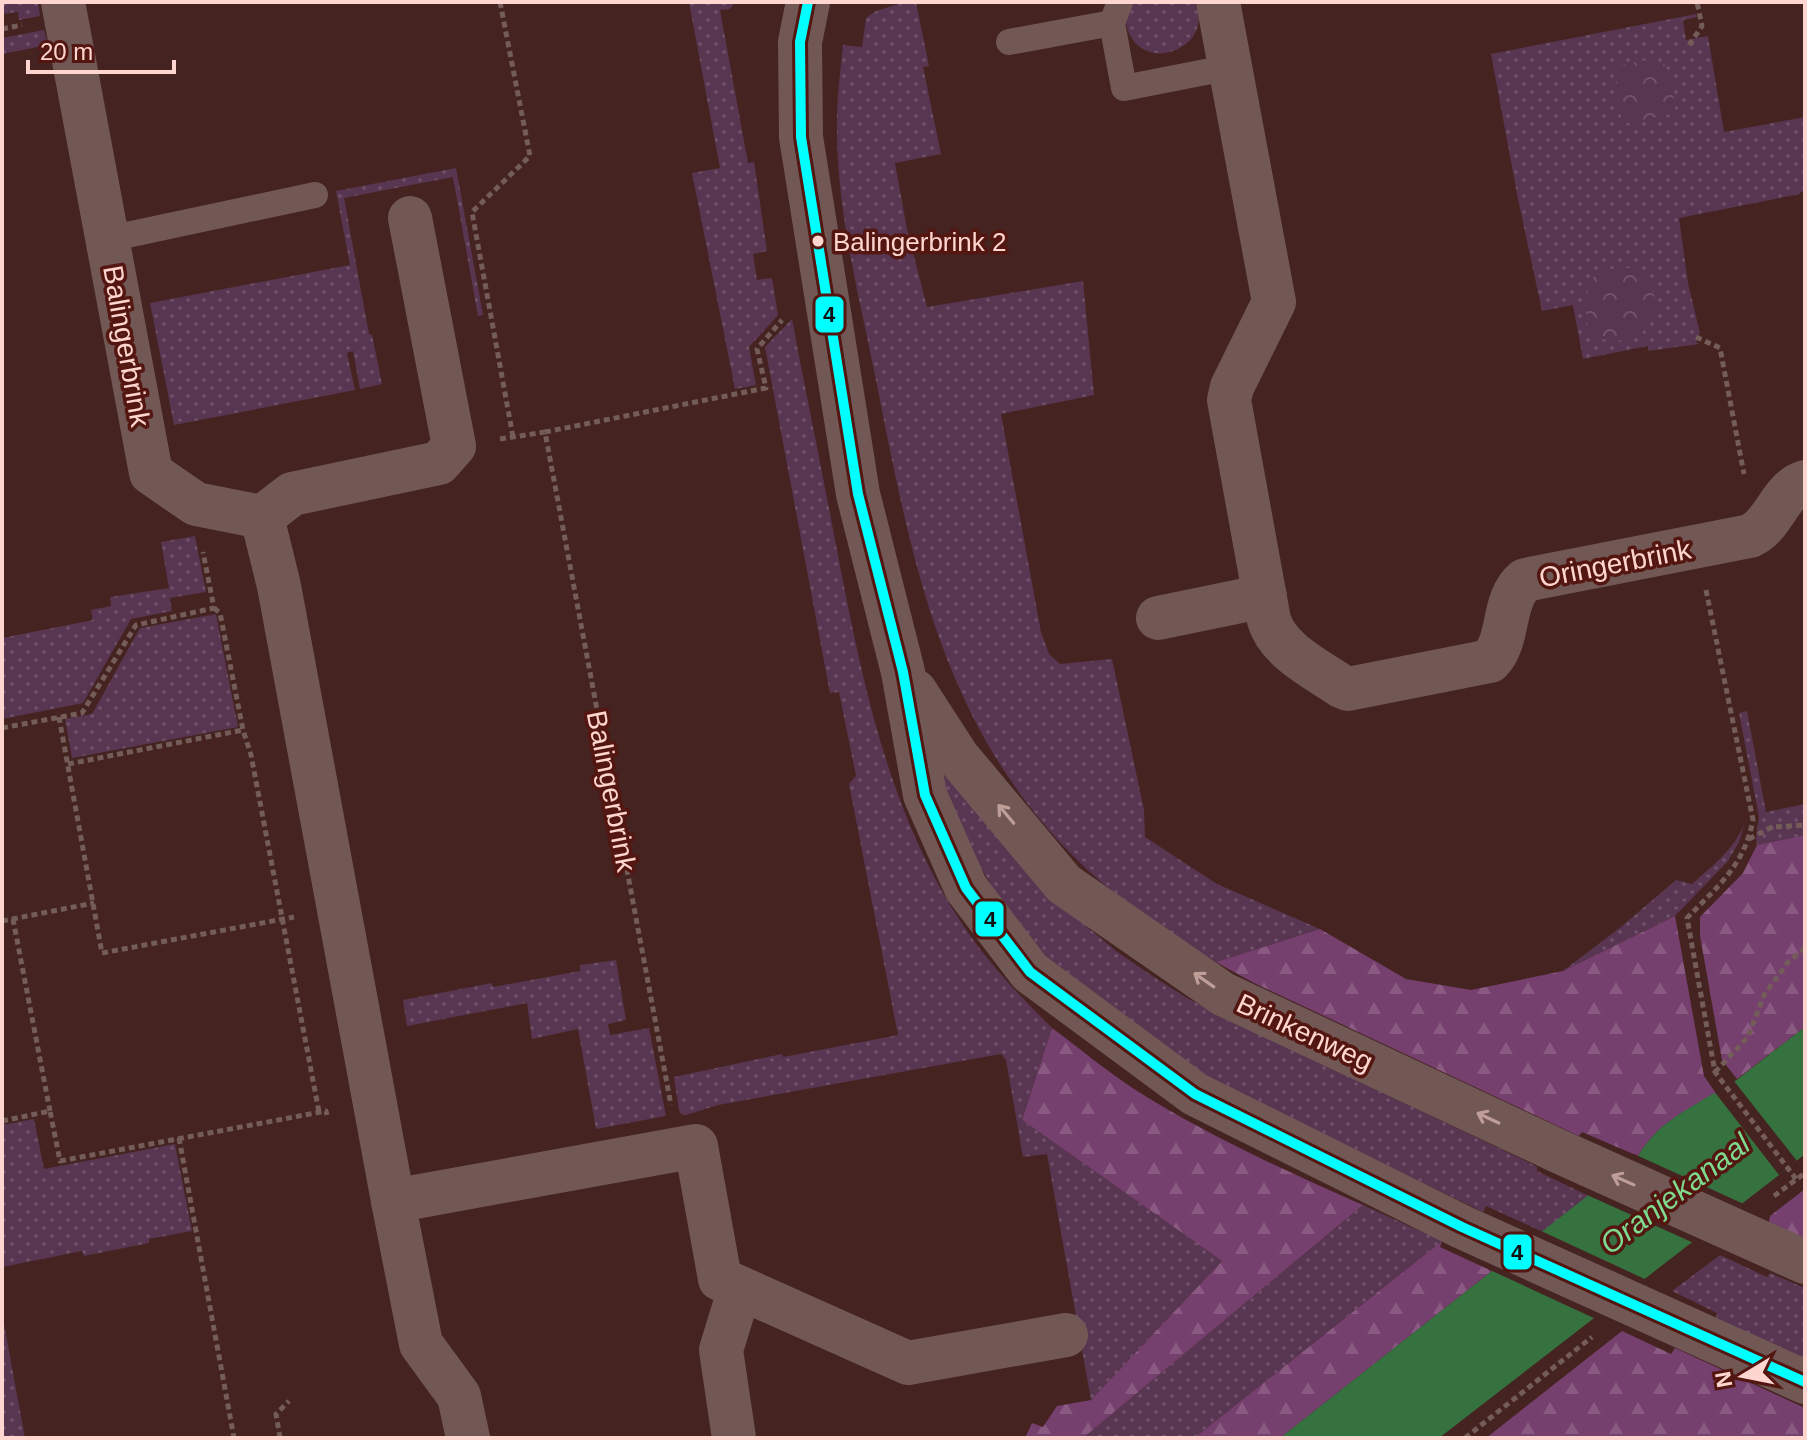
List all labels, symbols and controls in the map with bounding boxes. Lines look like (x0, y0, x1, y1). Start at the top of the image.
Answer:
scale bar (28, 24, 174, 74)
text: 20 m (40, 38, 93, 65)
place label: Balingerbrink 2 (833, 227, 1006, 257)
marker: Balingerbrink 2 (810, 233, 826, 249)
street label: Balingerbrink (97, 263, 156, 430)
line badge: 4 (814, 295, 845, 334)
text: 4 (823, 302, 836, 327)
street label: Oringerbrink (1537, 533, 1695, 593)
street label: Balingerbrink (581, 708, 643, 875)
one-way arrow (997, 805, 1015, 825)
line badge: 4 (974, 900, 1005, 938)
text: 4 (984, 907, 997, 932)
one-way arrow (1193, 972, 1215, 988)
street label: Brinkenweg (1232, 987, 1378, 1077)
one-way arrow (1476, 1110, 1500, 1125)
water label: Oranjekanaal (1594, 1126, 1757, 1260)
one-way arrow (1611, 1172, 1635, 1187)
line badge: 4 (1502, 1233, 1533, 1271)
text: 4 (1511, 1240, 1524, 1265)
north arrow (1703, 1336, 1783, 1416)
text: N (1710, 1369, 1737, 1389)

